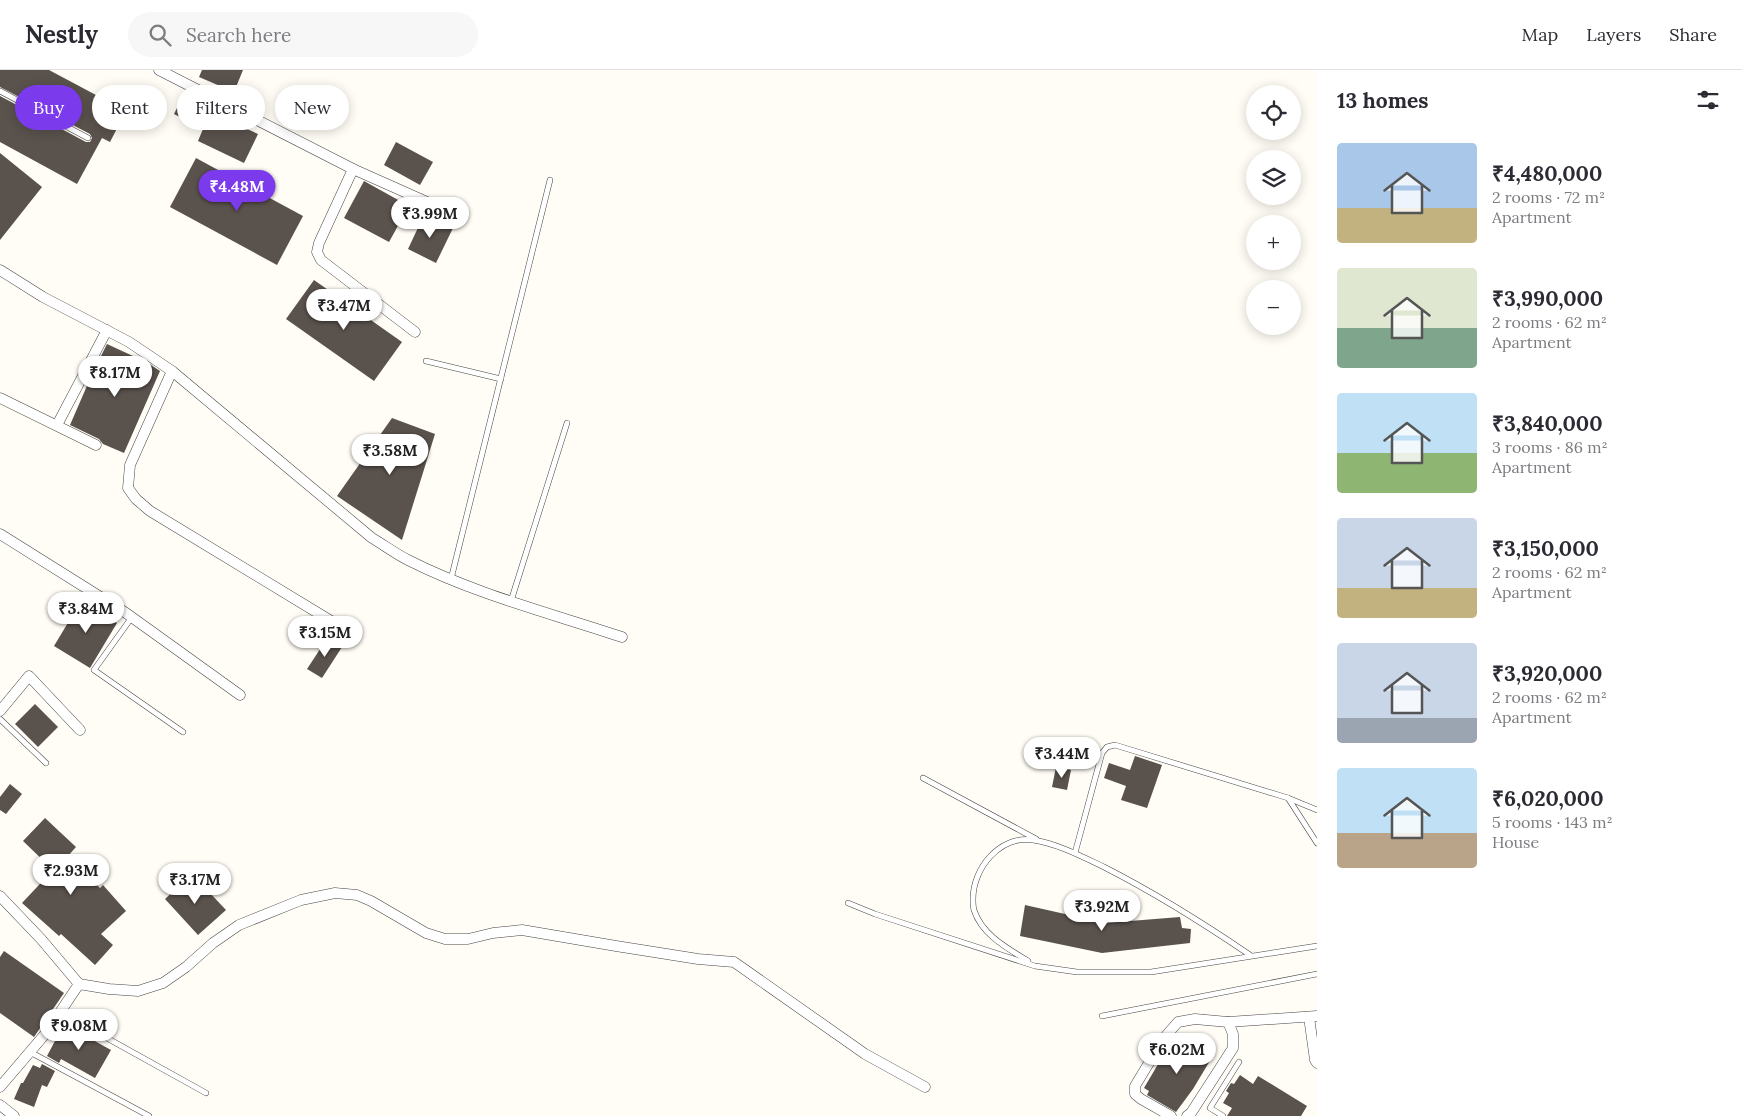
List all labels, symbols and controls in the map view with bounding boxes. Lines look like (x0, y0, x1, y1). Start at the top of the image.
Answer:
search box (128, 12, 478, 57)
text: Nestly (25, 19, 98, 50)
icon: search (146, 21, 174, 49)
text: Search here (186, 23, 291, 47)
text: Map (1522, 23, 1558, 46)
text: Layers (1586, 23, 1641, 46)
text: Share (1669, 23, 1717, 46)
chip: Buy (15, 85, 82, 130)
chip: Rent (92, 85, 167, 130)
chip: Filters (177, 85, 265, 130)
chip: New (275, 85, 349, 130)
map controls (1246, 85, 1301, 335)
button: locate (1246, 85, 1301, 140)
icon: filters (1694, 86, 1722, 114)
text: 13 homes (1337, 87, 1429, 114)
button: layers (1246, 150, 1301, 205)
text: ₹4,480,000 (1492, 160, 1602, 187)
icon: home (1377, 163, 1437, 223)
pin: ₹4.48M (196, 170, 278, 212)
text: ₹4.48M (209, 176, 265, 196)
text: 2 rooms · 72 m² (1492, 187, 1605, 207)
pin: ₹3.99M (389, 196, 471, 239)
text: ₹3.99M (402, 203, 458, 223)
text: Apartment (1492, 207, 1572, 227)
button: + (1246, 215, 1301, 270)
button: − (1246, 280, 1301, 335)
text: ₹3,990,000 (1492, 285, 1603, 312)
pin: ₹3.47M (303, 288, 385, 331)
icon: home (1377, 288, 1437, 348)
text: ₹3.47M (317, 295, 371, 315)
text: 2 rooms · 62 m² (1492, 312, 1607, 332)
text: Apartment (1492, 332, 1572, 352)
pin: ₹8.17M (74, 356, 156, 398)
text: ₹8.17M (89, 362, 141, 382)
text: ₹3,840,000 (1492, 410, 1603, 437)
icon: home (1377, 413, 1437, 473)
pin: ₹3.58M (349, 434, 431, 476)
text: 3 rooms · 86 m² (1492, 437, 1608, 457)
text: ₹3.58M (362, 440, 418, 460)
text: Apartment (1492, 457, 1572, 477)
text: ₹3,150,000 (1492, 535, 1599, 562)
icon: home (1377, 538, 1437, 598)
text: 2 rooms · 62 m² (1492, 562, 1607, 582)
text: Apartment (1492, 582, 1572, 602)
pin: ₹3.84M (45, 592, 127, 634)
text: ₹3.84M (58, 598, 114, 618)
pin: ₹3.15M (284, 616, 366, 658)
text: ₹3.15M (299, 622, 351, 642)
text: ₹3,920,000 (1492, 660, 1602, 687)
icon: home (1377, 663, 1437, 723)
text: 2 rooms · 62 m² (1492, 687, 1607, 707)
text: Apartment (1492, 707, 1572, 727)
pin: ₹3.44M (1021, 736, 1103, 779)
text: ₹3.44M (1034, 743, 1090, 763)
text: ₹6,020,000 (1492, 785, 1604, 812)
icon: home (1377, 788, 1437, 848)
text: 5 rooms · 143 m² (1492, 812, 1613, 832)
text: House (1492, 832, 1539, 852)
pin: ₹2.93M (30, 854, 112, 896)
text: ₹2.93M (43, 860, 99, 880)
pin: ₹3.17M (154, 862, 236, 905)
text: ₹3.17M (169, 869, 221, 889)
pin: ₹3.92M (1061, 890, 1143, 932)
text: ₹3.92M (1074, 896, 1130, 916)
pin: ₹9.08M (38, 1008, 120, 1051)
text: ₹9.08M (51, 1015, 107, 1035)
pin: ₹6.02M (1136, 1032, 1218, 1075)
text: ₹6.02M (1149, 1039, 1205, 1059)

